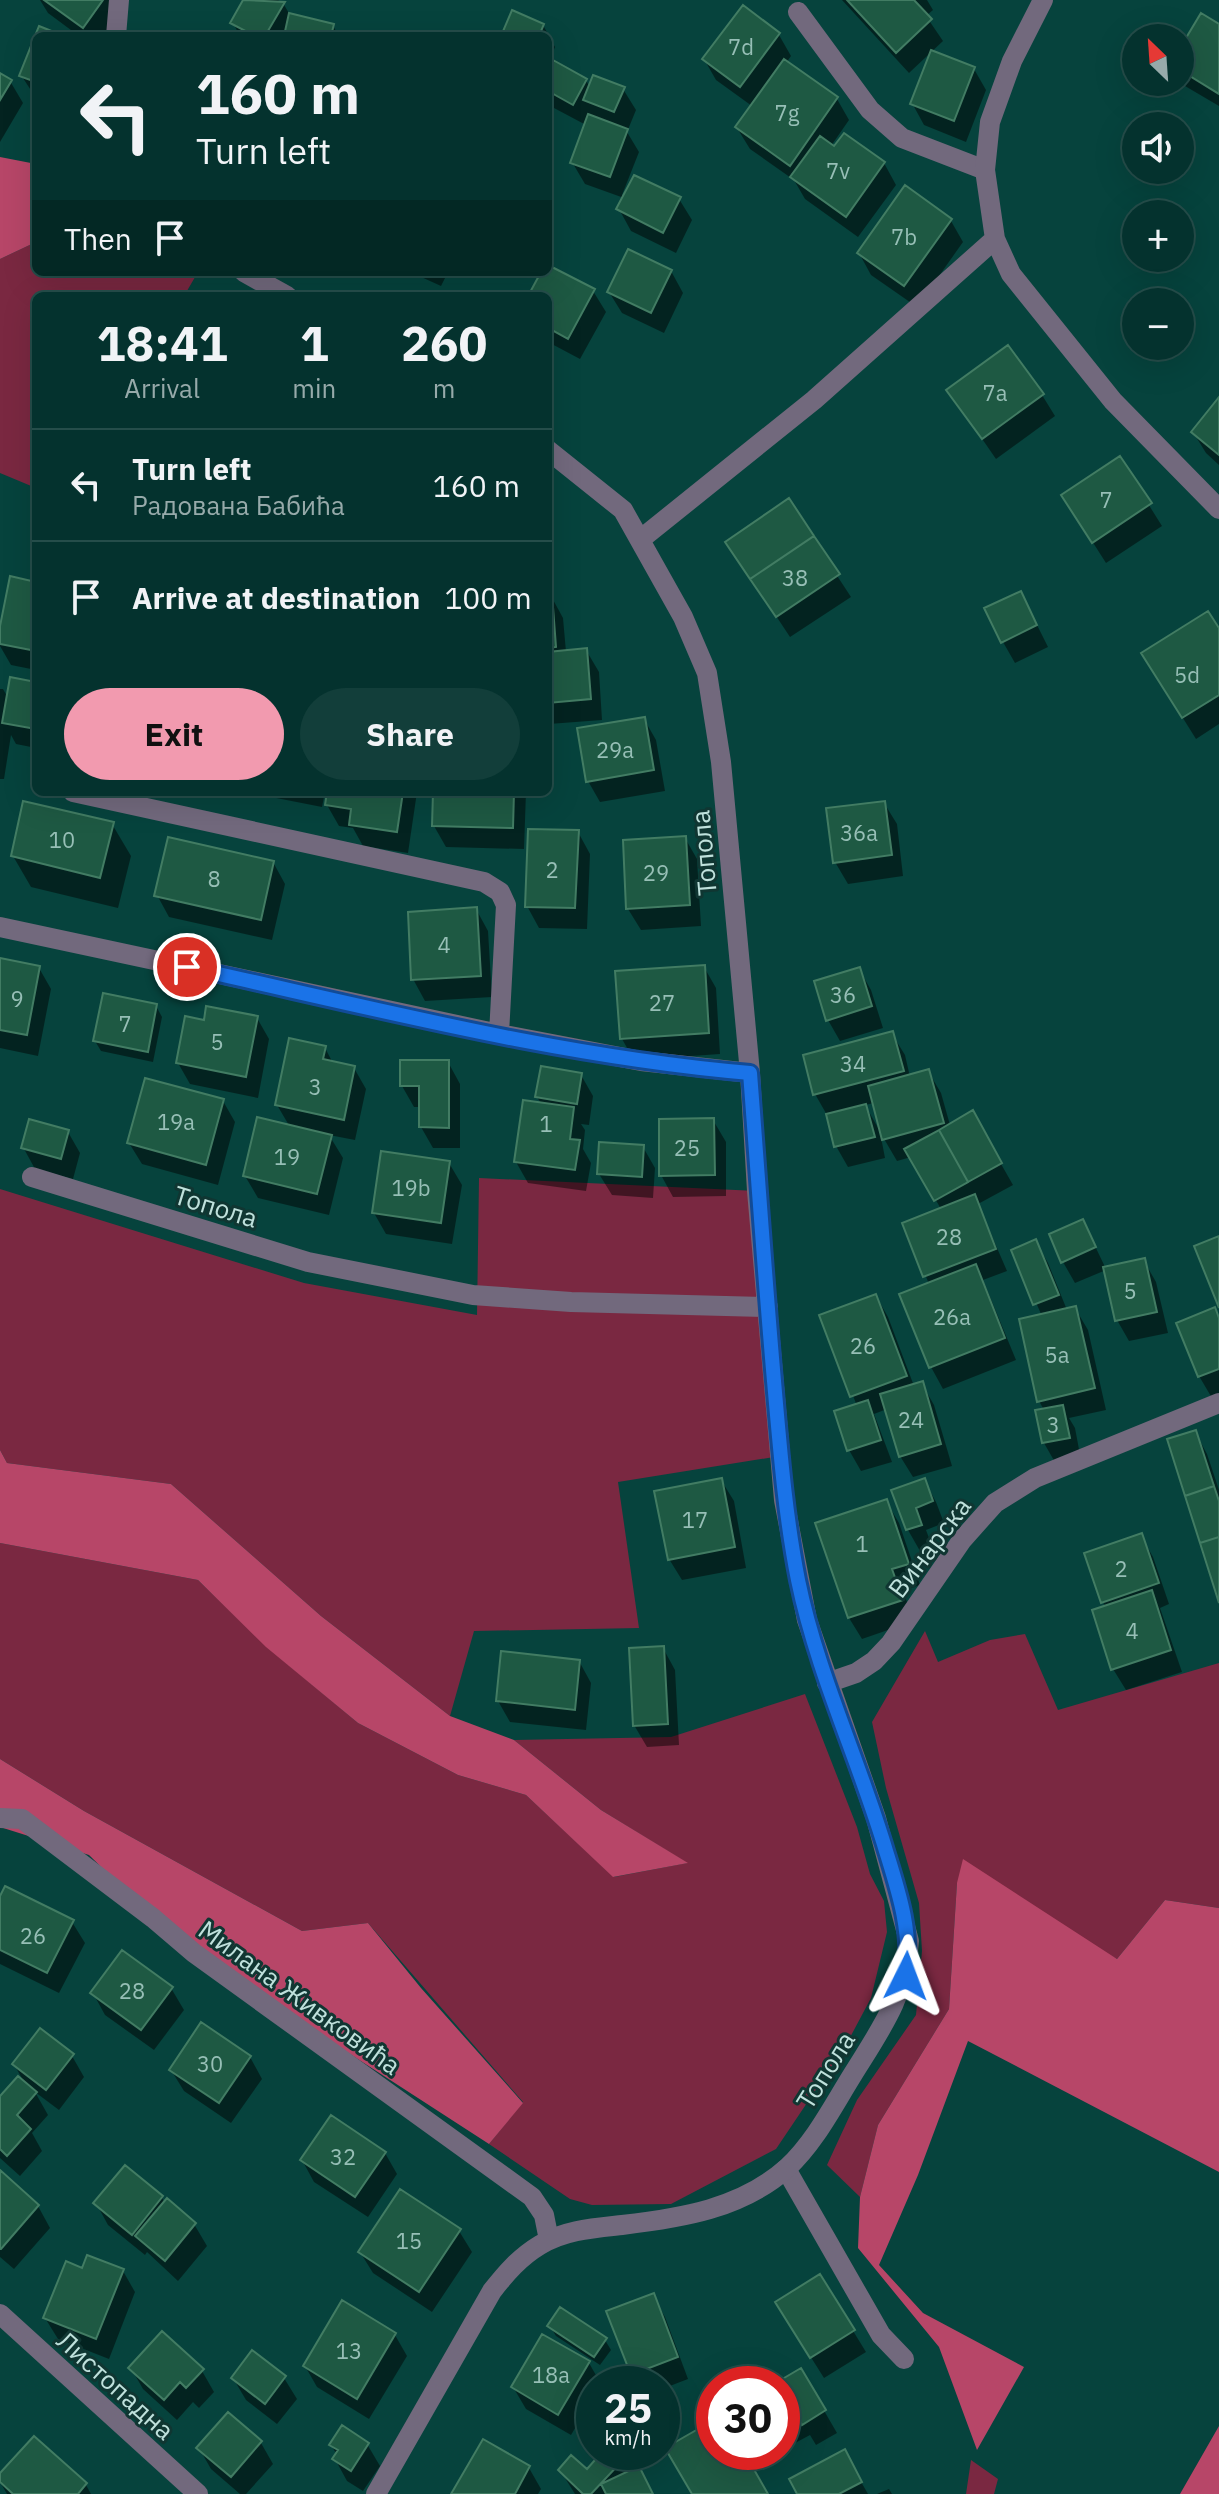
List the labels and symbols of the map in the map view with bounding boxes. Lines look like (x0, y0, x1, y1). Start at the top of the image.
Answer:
north arrow (1122, 24, 1194, 96)
house number: 7d (728, 32, 754, 61)
house number: 7g (775, 98, 800, 127)
house number: 7v (826, 156, 850, 185)
house number: 7b (891, 222, 917, 251)
house number: 7a (983, 378, 1008, 407)
house number: 7 (1099, 485, 1113, 514)
house number: 38 (782, 563, 808, 592)
house number: 5d (1174, 660, 1200, 689)
house number: 29a (596, 735, 634, 764)
street label: Топола (682, 809, 724, 897)
house number: 36a (840, 818, 878, 847)
house number: 10 (49, 825, 75, 854)
house number: 2 (545, 855, 559, 884)
house number: 29 (643, 858, 669, 887)
house number: 8 (207, 864, 221, 893)
house number: 4 (437, 930, 451, 959)
pin (153, 933, 221, 1001)
house number: 36 (830, 980, 856, 1009)
house number: 9 (10, 984, 24, 1013)
house number: 27 (649, 988, 675, 1017)
house number: 7 (118, 1009, 132, 1038)
house number: 5 (210, 1027, 224, 1056)
house number: 34 (840, 1049, 866, 1078)
house number: 3 (308, 1072, 322, 1101)
house number: 19a (157, 1107, 195, 1136)
house number: 1 (539, 1109, 553, 1138)
house number: 25 (674, 1133, 700, 1162)
house number: 19 (274, 1142, 300, 1171)
house number: 19b (391, 1173, 431, 1202)
street label: Топола (170, 1177, 262, 1235)
house number: 28 (936, 1222, 962, 1251)
house number: 5 (1123, 1276, 1137, 1305)
house number: 26a (933, 1302, 971, 1331)
house number: 26 (850, 1331, 876, 1360)
house number: 5a (1045, 1340, 1070, 1369)
house number: 24 (898, 1405, 924, 1434)
house number: 3 (1046, 1410, 1060, 1439)
street label: Винарска (880, 1490, 978, 1604)
house number: 17 (682, 1505, 708, 1534)
house number: 1 (855, 1529, 869, 1558)
house number: 2 (1114, 1554, 1128, 1583)
house number: 4 (1125, 1616, 1139, 1645)
street label: Милана Живковића (192, 1912, 408, 2082)
house number: 26 (20, 1921, 46, 1950)
position arrow (864, 1934, 948, 2018)
house number: 28 (119, 1976, 145, 2005)
street label: Топола (788, 2025, 862, 2115)
house number: 30 (197, 2049, 223, 2078)
house number: 32 (330, 2142, 356, 2171)
house number: 15 (396, 2226, 422, 2255)
street label: Листопадна (50, 2323, 182, 2447)
house number: 13 (336, 2336, 362, 2365)
house number: 18a (532, 2360, 570, 2389)
speed limit sign: 30 (696, 2366, 800, 2470)

